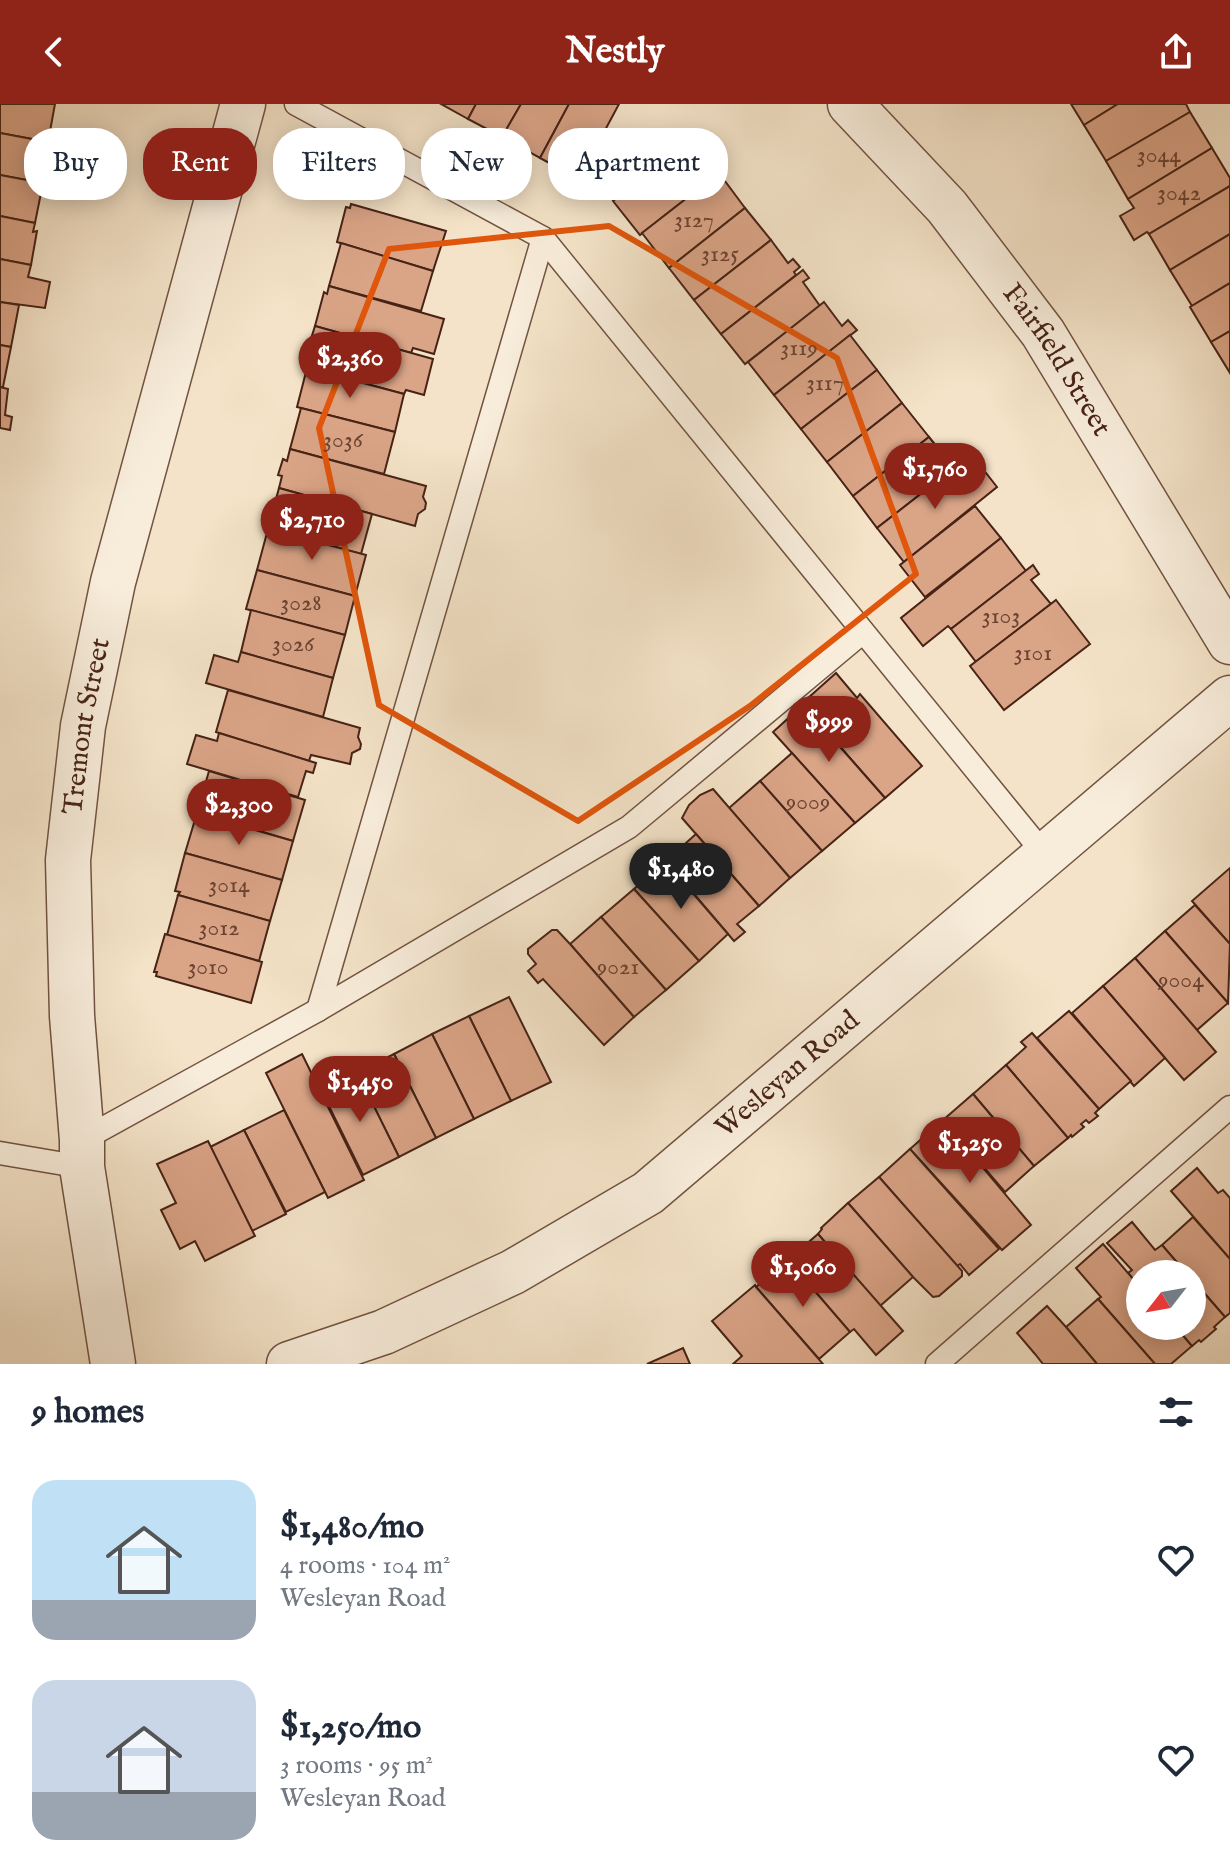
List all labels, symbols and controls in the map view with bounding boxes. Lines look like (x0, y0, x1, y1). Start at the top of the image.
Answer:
text: Nestly (566, 29, 664, 75)
icon: back (32, 30, 76, 74)
icon: share (1154, 30, 1198, 74)
chip: Buy (24, 128, 127, 200)
chip: Rent (143, 128, 257, 200)
chip: Filters (273, 128, 405, 200)
chip: New (421, 128, 532, 200)
chip: Apartment (548, 128, 728, 200)
house number: 3044 (1137, 140, 1181, 171)
house number: 3042 (1157, 178, 1201, 209)
house number: 3127 (674, 205, 714, 236)
house number: 3125 (701, 239, 739, 270)
street label: Fairfield Street (994, 277, 1119, 443)
pin: $2,360 (285, 332, 415, 400)
house number: 3119 (780, 333, 818, 364)
text: $2,360 (317, 341, 383, 374)
house number: 3117 (806, 368, 844, 399)
house number: 3036 (323, 425, 364, 456)
pin: $1,760 (870, 443, 1000, 511)
text: $1,760 (902, 452, 968, 485)
pin: $2,710 (247, 494, 377, 562)
text: $2,710 (279, 503, 345, 536)
house number: 3028 (280, 588, 322, 619)
house number: 3103 (982, 601, 1020, 632)
house number: 3026 (272, 629, 315, 660)
street label: Tremont Street (56, 635, 118, 816)
house number: 3101 (1014, 638, 1052, 669)
pin: $999 (782, 696, 876, 764)
text: $999 (805, 705, 853, 738)
pin: $2,300 (174, 779, 304, 847)
house number: 9009 (785, 787, 830, 818)
text: $2,300 (205, 788, 273, 821)
pin: $1,480 (616, 843, 746, 911)
text: $1,480 (647, 852, 715, 885)
house number: 3014 (208, 870, 250, 901)
house number: 3012 (199, 913, 239, 944)
house number: 3010 (187, 952, 229, 983)
house number: 9021 (596, 952, 639, 983)
house number: 9004 (1157, 965, 1204, 996)
street label: Wesleyan Road (708, 1003, 867, 1146)
pin: $1,450 (295, 1056, 425, 1124)
text: $1,450 (327, 1065, 393, 1098)
pin: $1,250 (905, 1117, 1035, 1185)
text: $1,250 (937, 1126, 1003, 1159)
pin: $1,060 (738, 1241, 868, 1309)
text: $1,060 (769, 1250, 837, 1283)
north arrow (1126, 1260, 1206, 1340)
map controls (1126, 1260, 1206, 1340)
icon: filters (1154, 1390, 1198, 1434)
text: 9 homes (32, 1391, 144, 1434)
text: $1,480/mo (280, 1506, 424, 1549)
icon: home (96, 1512, 192, 1608)
icon: heart (1154, 1538, 1198, 1582)
text: 4 rooms · 104 m² (280, 1549, 450, 1582)
text: Wesleyan Road (280, 1582, 446, 1615)
text: $1,250/mo (280, 1706, 421, 1749)
icon: home (96, 1712, 192, 1808)
icon: heart (1154, 1738, 1198, 1782)
text: 3 rooms · 95 m² (280, 1749, 433, 1782)
text: Wesleyan Road (280, 1782, 446, 1815)

